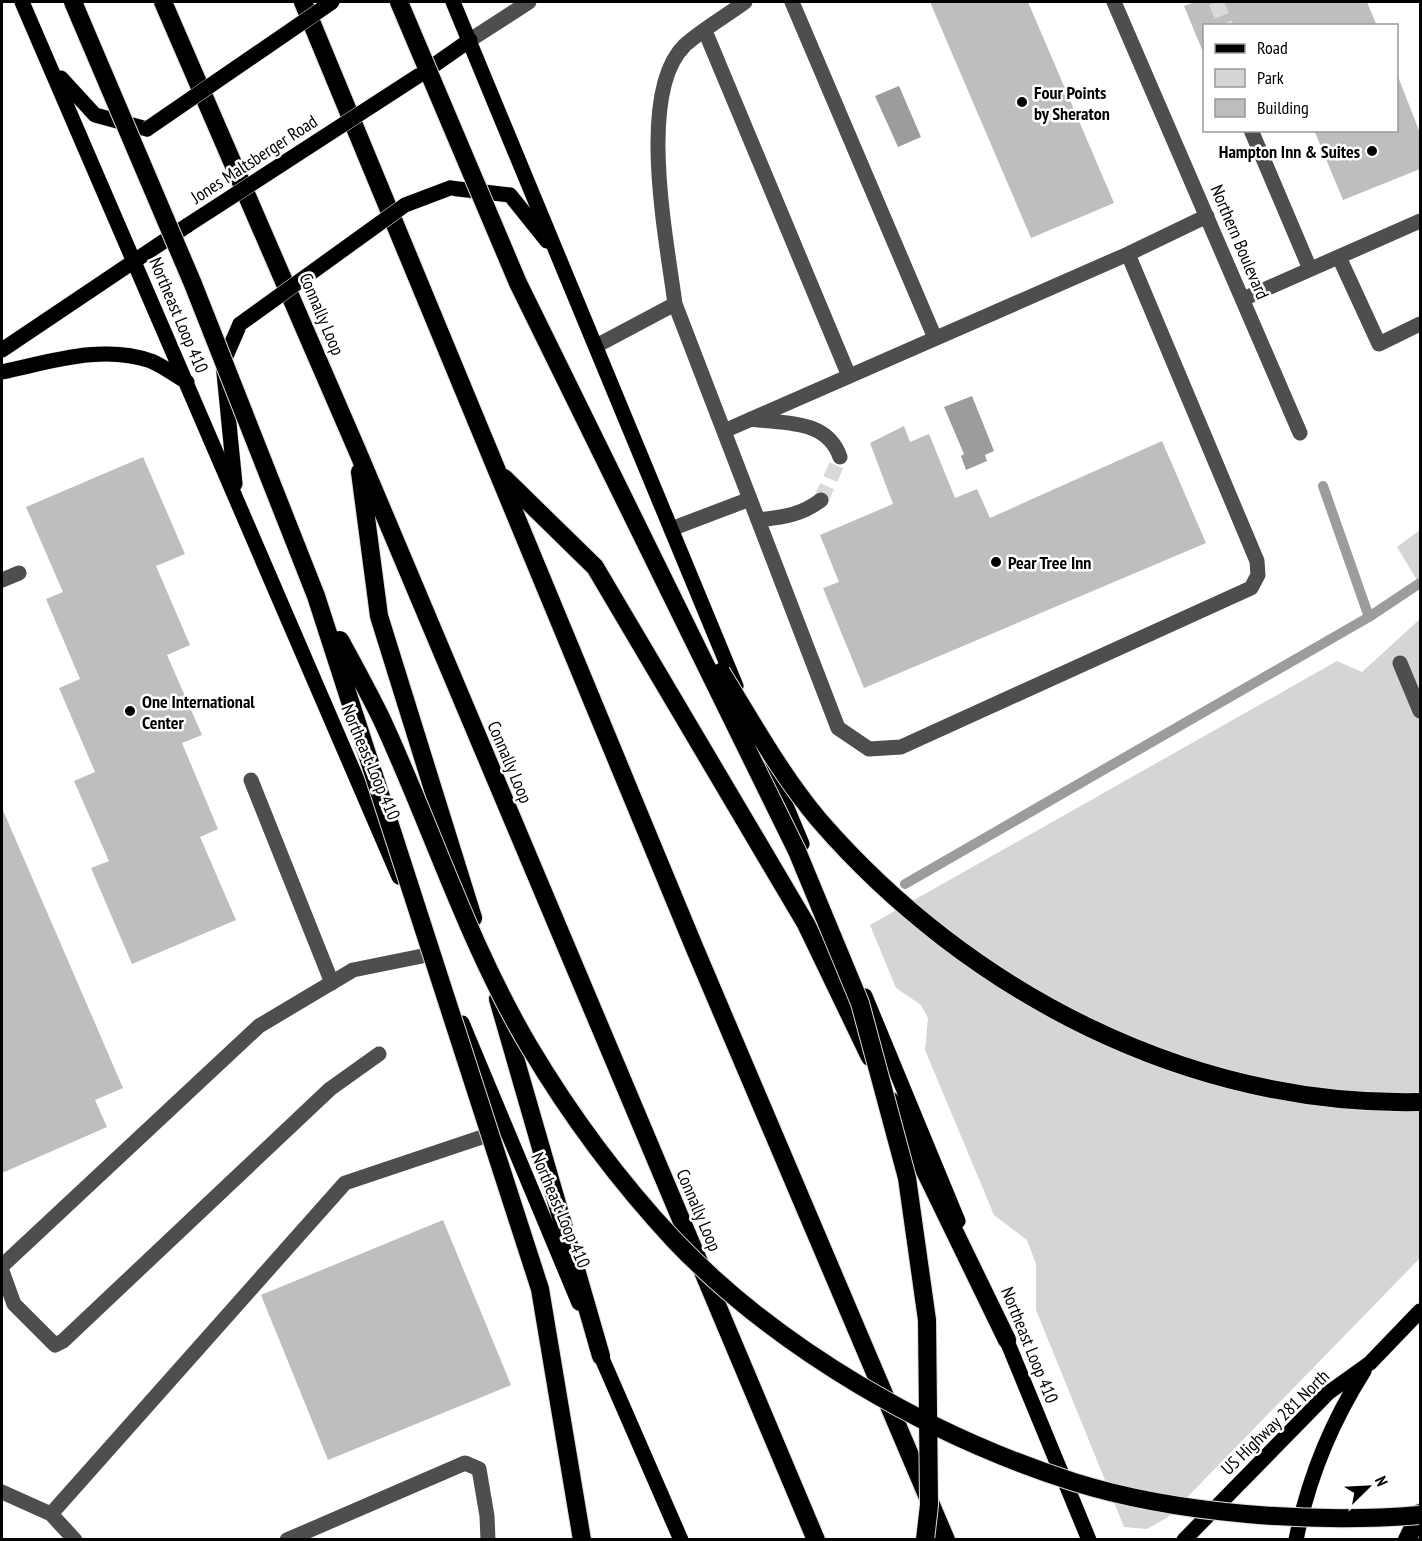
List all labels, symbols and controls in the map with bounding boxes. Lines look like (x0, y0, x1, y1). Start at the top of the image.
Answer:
legend (1203, 24, 1398, 132)
text: Road (1257, 36, 1288, 59)
text: Park (1257, 66, 1284, 89)
place label: Four Points by Sheraton (1034, 81, 1110, 125)
marker: Four Points by Sheraton (1015, 95, 1029, 109)
text: Building (1257, 96, 1309, 119)
street label: Jones Maltsberger Road (186, 110, 322, 209)
place label: Hampton Inn & Suites (1219, 140, 1360, 163)
marker: Hampton Inn & Suites (1365, 144, 1379, 158)
street label: Northern Boulevard (1206, 181, 1274, 303)
street label: Northeast Loop 410 (144, 254, 214, 376)
street label: Connally Loop (294, 269, 350, 359)
place label: Pear Tree Inn (1008, 551, 1091, 574)
marker: Pear Tree Inn (989, 555, 1003, 569)
place label: One International Center (142, 690, 255, 734)
street label: Northeast Loop 410 (336, 701, 406, 823)
marker: One International Center (123, 704, 137, 718)
street label: Connally Loop (482, 717, 538, 807)
street label: Northeast Loop 410 (526, 1149, 596, 1271)
street label: Connally Loop (671, 1165, 727, 1255)
street label: Northeast Loop 410 (996, 1284, 1064, 1406)
street label: US Highway 281 North (1216, 1364, 1334, 1480)
north arrow (1338, 1457, 1398, 1517)
text: N (1371, 1473, 1393, 1489)

